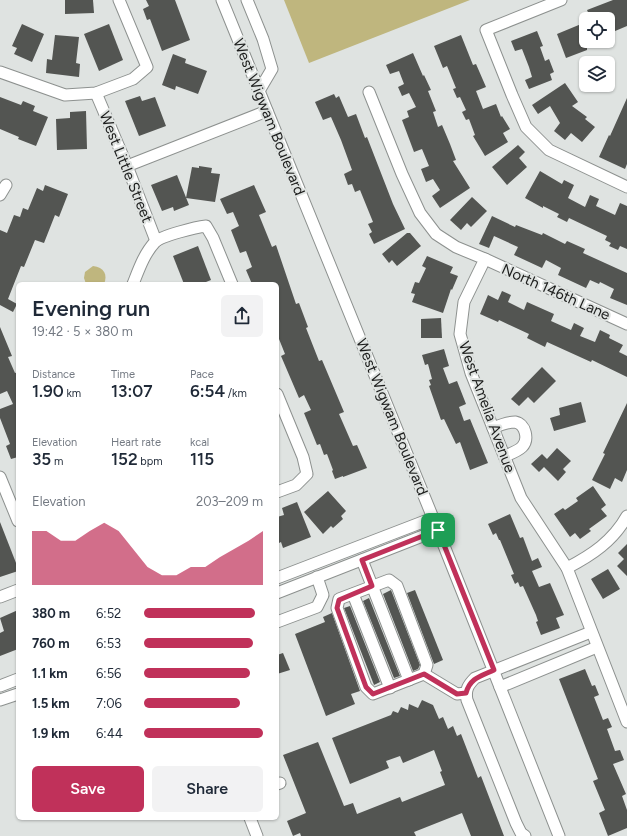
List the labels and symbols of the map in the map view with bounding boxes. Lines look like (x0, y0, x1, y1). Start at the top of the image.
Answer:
street label: West Wigwam Boulevard (229, 36, 309, 198)
street label: West Little Street (96, 109, 157, 225)
street label: North 146th Lane (499, 260, 613, 324)
street label: West Wigwam Boulevard (352, 336, 432, 498)
street label: West Amelia Avenue (455, 339, 519, 475)
pin (421, 513, 455, 547)

